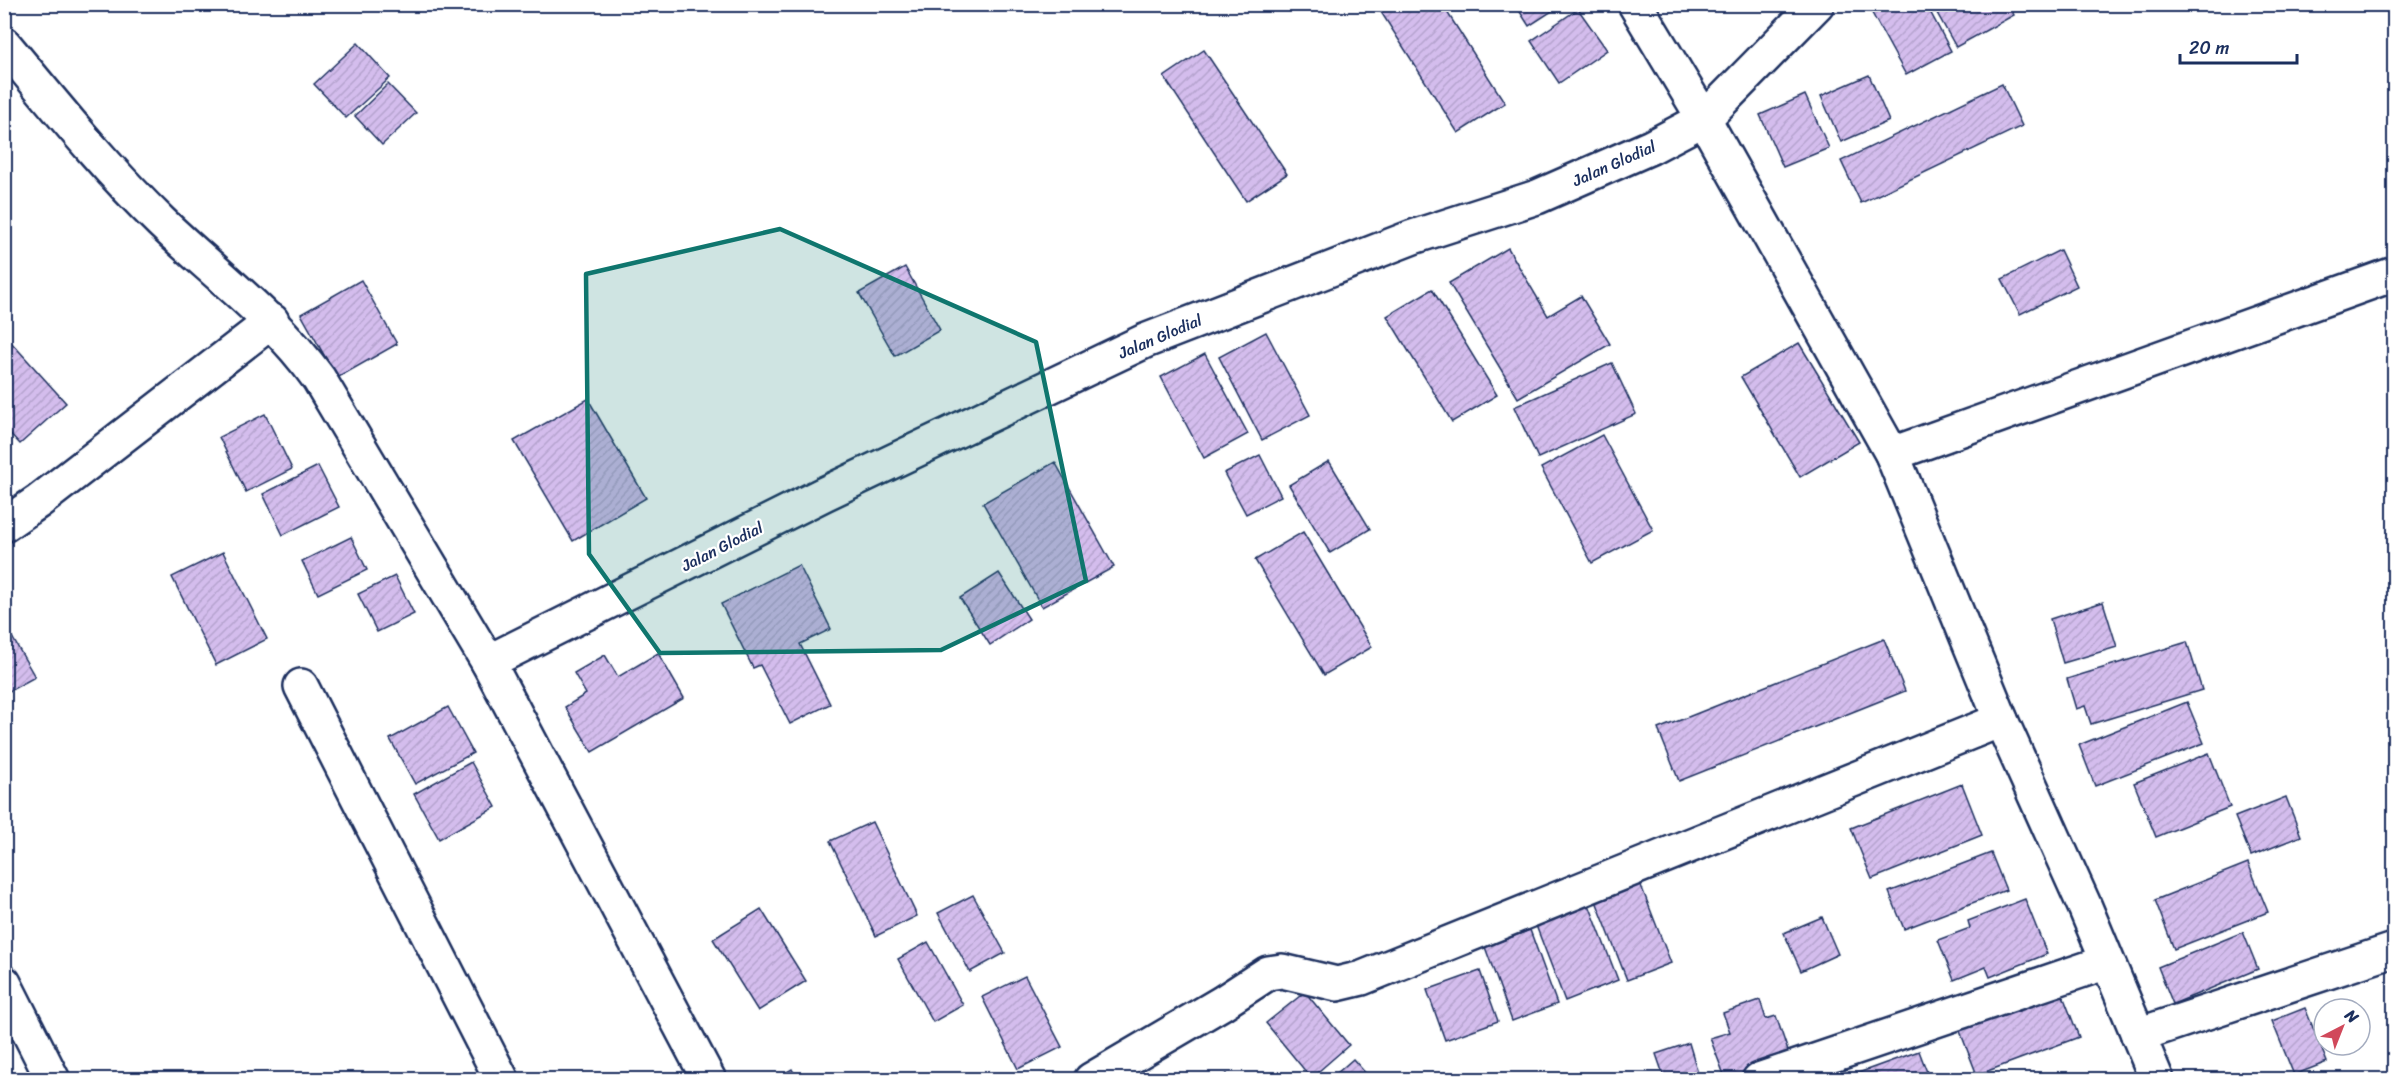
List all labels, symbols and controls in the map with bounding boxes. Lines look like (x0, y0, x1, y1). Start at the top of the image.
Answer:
scale bar (2180, 27, 2297, 65)
text: 20 m (2189, 32, 2229, 64)
street label: Jalan Glodial (1567, 132, 1661, 195)
street label: Jalan Glodial (1113, 306, 1207, 368)
street label: Jalan Glodial (675, 513, 769, 580)
north arrow (2312, 997, 2372, 1057)
text: N (2337, 1001, 2366, 1031)

